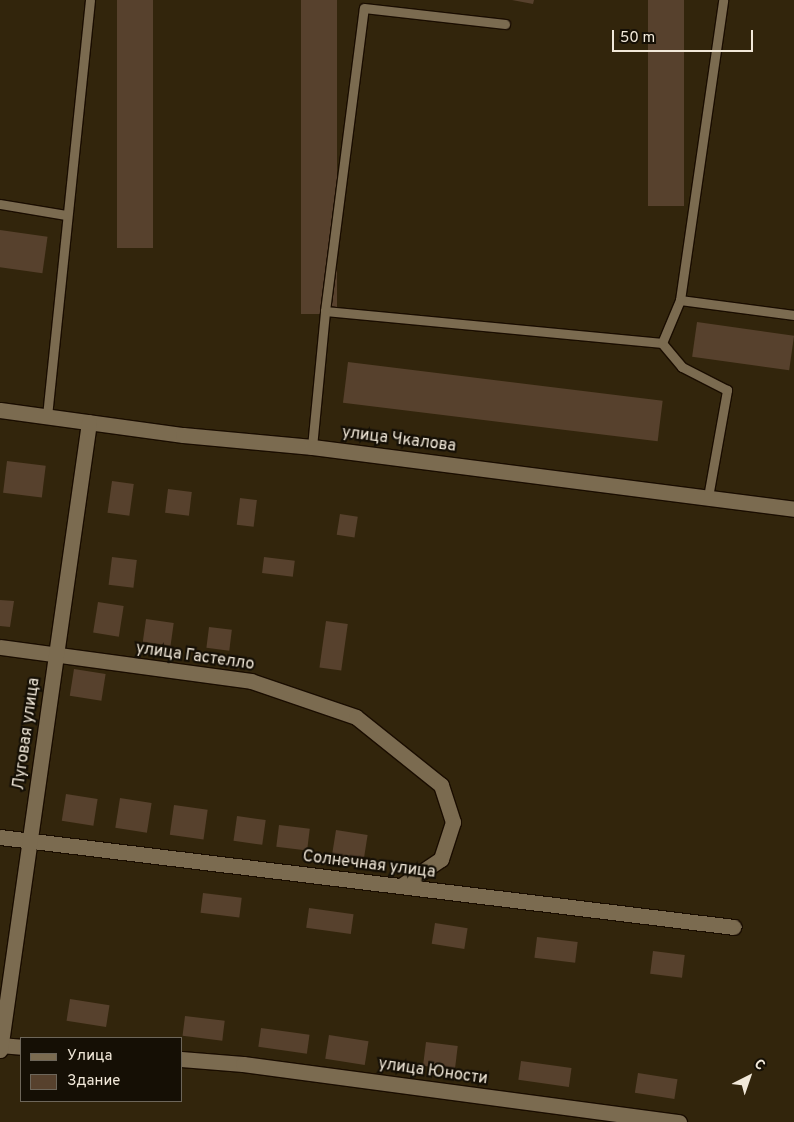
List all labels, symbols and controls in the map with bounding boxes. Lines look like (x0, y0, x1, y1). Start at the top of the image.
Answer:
scale bar (614, 20, 755, 52)
text: 50 m (620, 29, 655, 48)
street label: улица Чкалова (341, 423, 457, 457)
street label: улица Гастелло (135, 639, 255, 675)
street label: Луговая улица (10, 677, 44, 791)
street label: Солнечная улица (302, 847, 436, 883)
legend (20, 1037, 182, 1102)
text: Улица (67, 1047, 112, 1066)
north arrow (724, 1052, 774, 1102)
street label: улица Юности (377, 1055, 489, 1089)
text: С (750, 1056, 768, 1075)
text: Здание (67, 1072, 120, 1091)

